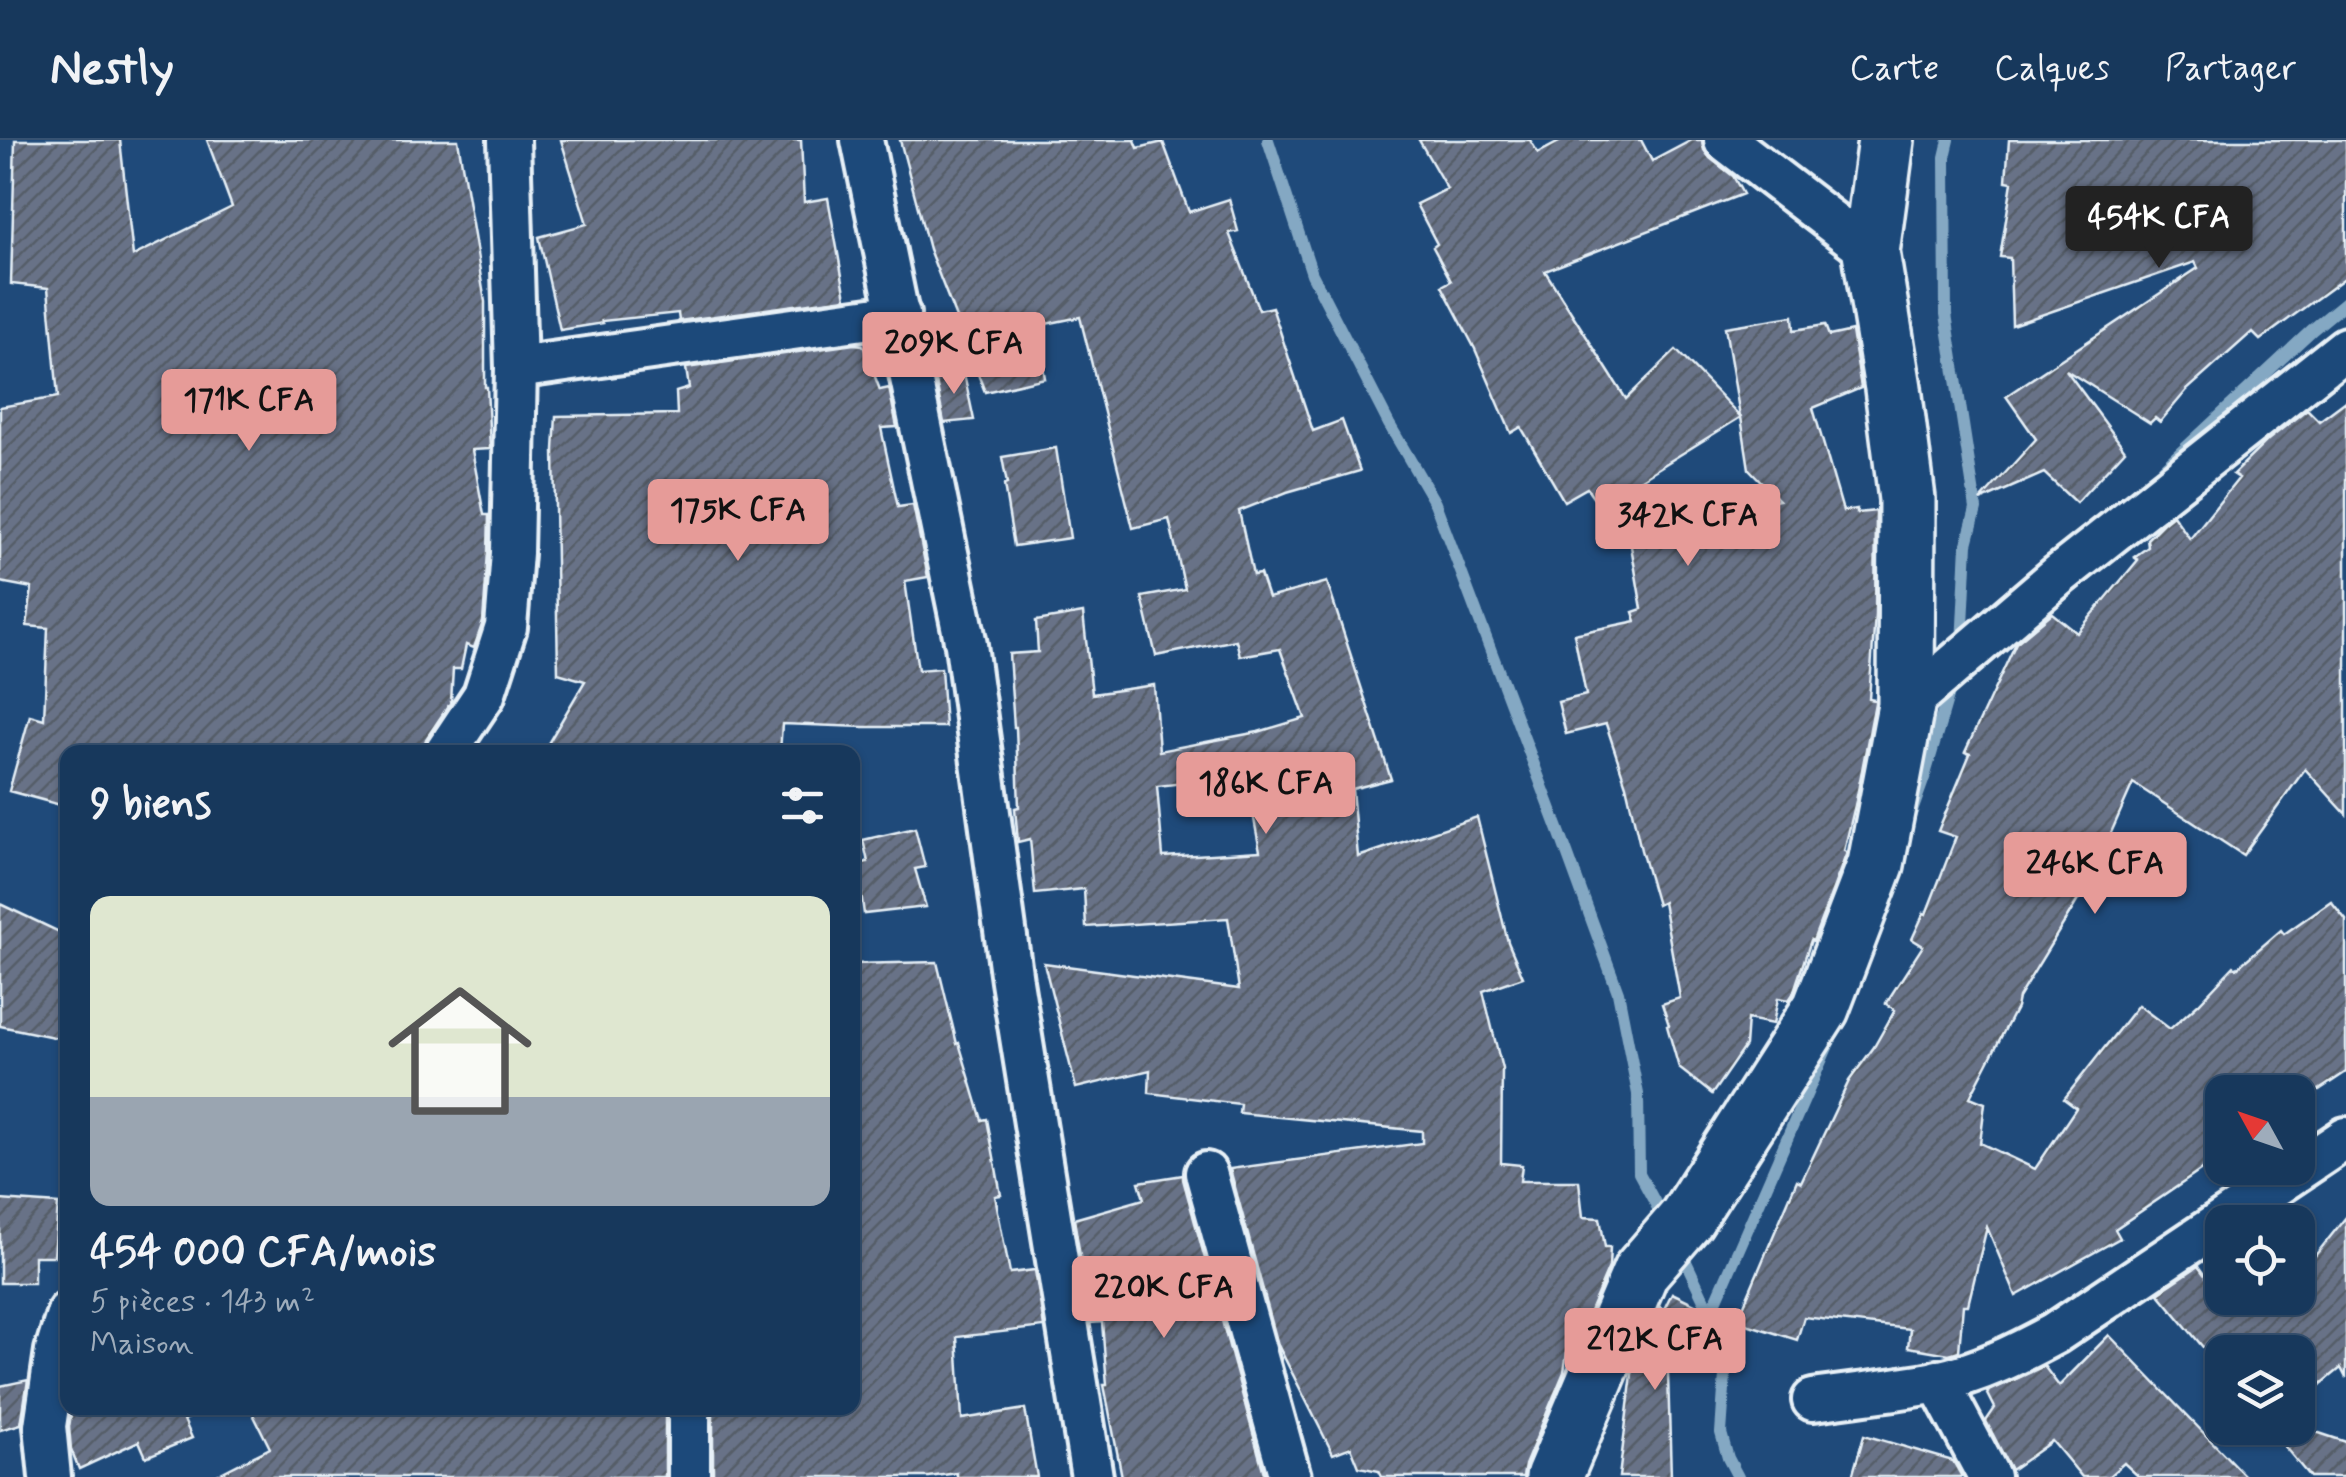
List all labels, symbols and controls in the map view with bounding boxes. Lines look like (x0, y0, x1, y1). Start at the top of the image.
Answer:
text: Nestly (50, 38, 174, 101)
text: Carte (1850, 46, 1939, 92)
text: Calques (1994, 46, 2110, 92)
text: Partager (2165, 46, 2296, 92)
pin: 454K CFA (2056, 186, 2262, 271)
text: 454K CFA (2088, 197, 2230, 239)
pin: 209K CFA (851, 312, 1057, 397)
text: 209K CFA (884, 323, 1024, 365)
pin: 171K CFA (146, 369, 352, 454)
text: 171K CFA (183, 380, 315, 422)
pin: 175K CFA (635, 479, 841, 564)
pin: 342K CFA (1585, 484, 1791, 569)
text: 175K CFA (670, 490, 806, 532)
text: 342K CFA (1617, 495, 1759, 537)
pin: 186K CFA (1163, 752, 1369, 837)
text: 186K CFA (1198, 763, 1334, 805)
text: 9 biens (90, 778, 211, 833)
icon: filters (775, 778, 830, 833)
pin: 246K CFA (1992, 832, 2198, 917)
text: 246K CFA (2026, 843, 2164, 885)
icon: home (370, 961, 550, 1141)
north arrow (2205, 1075, 2315, 1185)
map controls (2205, 1075, 2315, 1445)
button: locate (2205, 1205, 2315, 1315)
text: 454 000 CFA/mois (90, 1226, 436, 1281)
pin: 220K CFA (1061, 1256, 1267, 1341)
text: 220K CFA (1094, 1267, 1234, 1309)
text: 5 pièces · 143 m² (90, 1281, 315, 1323)
pin: 212K CFA (1552, 1308, 1758, 1393)
text: 212K CFA (1587, 1319, 1723, 1361)
text: Maison (90, 1323, 194, 1365)
button: layers (2205, 1335, 2315, 1445)

